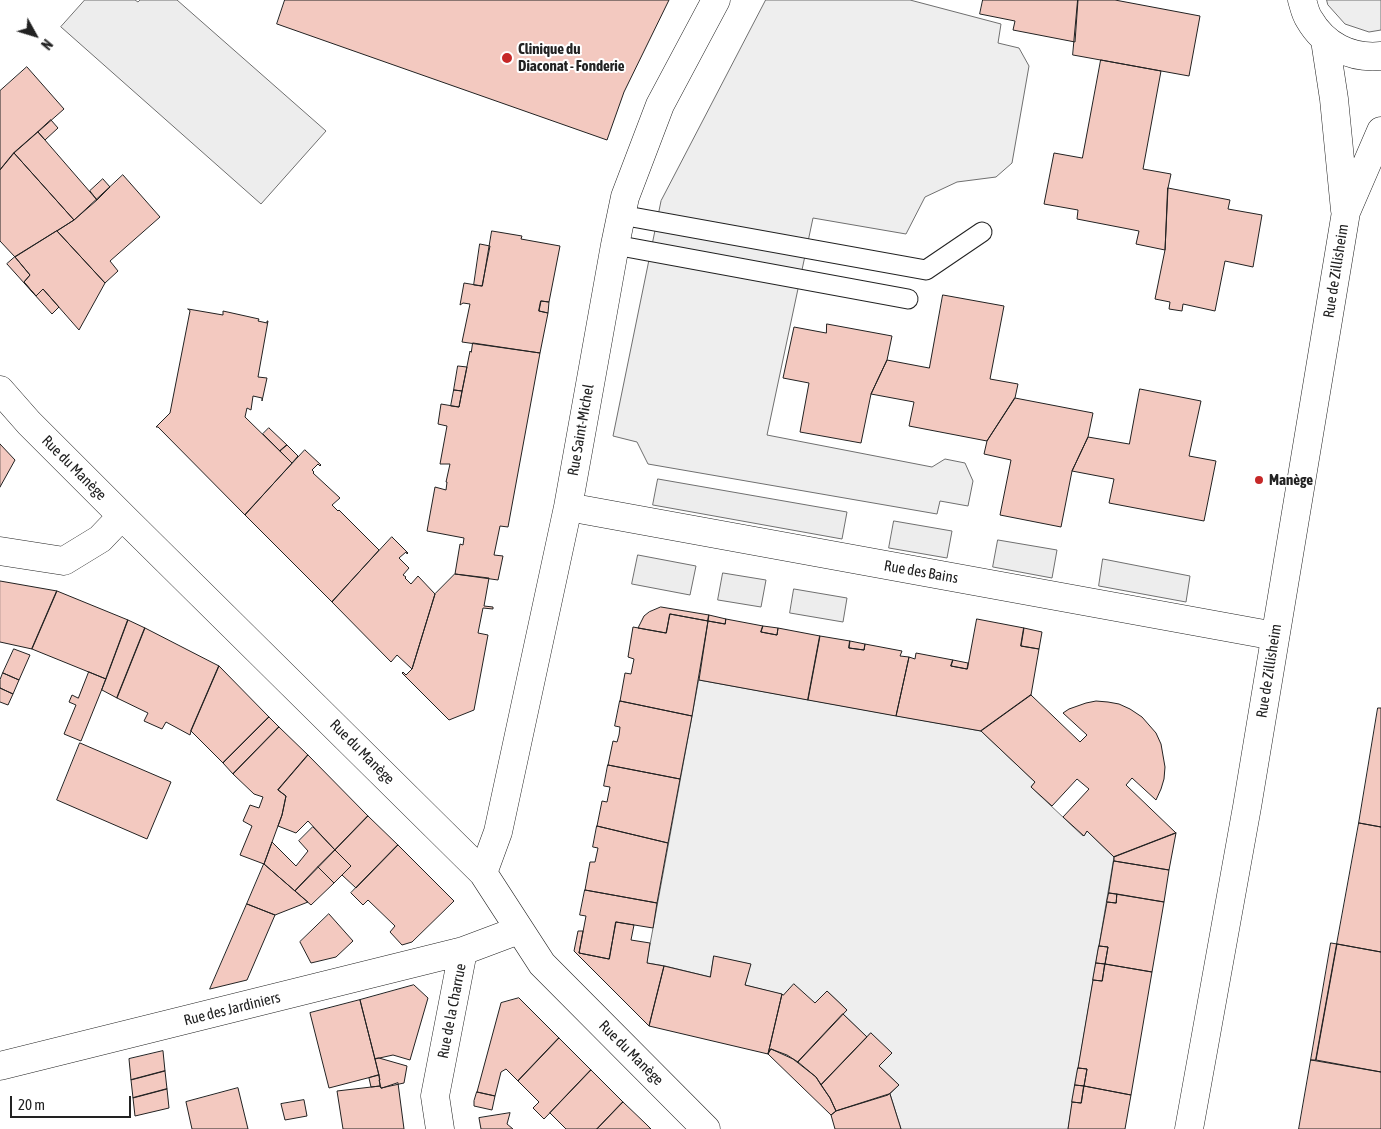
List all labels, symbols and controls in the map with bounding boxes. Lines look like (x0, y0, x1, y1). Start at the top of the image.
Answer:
north arrow (10, 10, 60, 60)
text: N (38, 36, 55, 53)
place label: Clinique du Diaconat - Fonderie (518, 40, 625, 75)
marker: Clinique du Diaconat - Fonderie (500, 51, 514, 65)
street label: Rue de Zillisheim (1320, 223, 1352, 319)
street label: Rue Saint-Michel (564, 383, 598, 477)
street label: Rue du Manège (38, 432, 110, 504)
place label: Manège (1269, 471, 1313, 489)
marker: Manège (1253, 474, 1265, 486)
street label: Rue des Bains (883, 557, 959, 587)
street label: Rue de Zillisheim (1253, 623, 1285, 719)
street label: Rue du Manège (326, 716, 398, 788)
street label: Rue de la Charrue (434, 962, 470, 1060)
street label: Rue des Jardiniers (182, 988, 282, 1030)
street label: Rue du Manège (595, 1017, 667, 1089)
scale bar (12, 1086, 134, 1118)
text: 20 m (18, 1096, 45, 1113)

